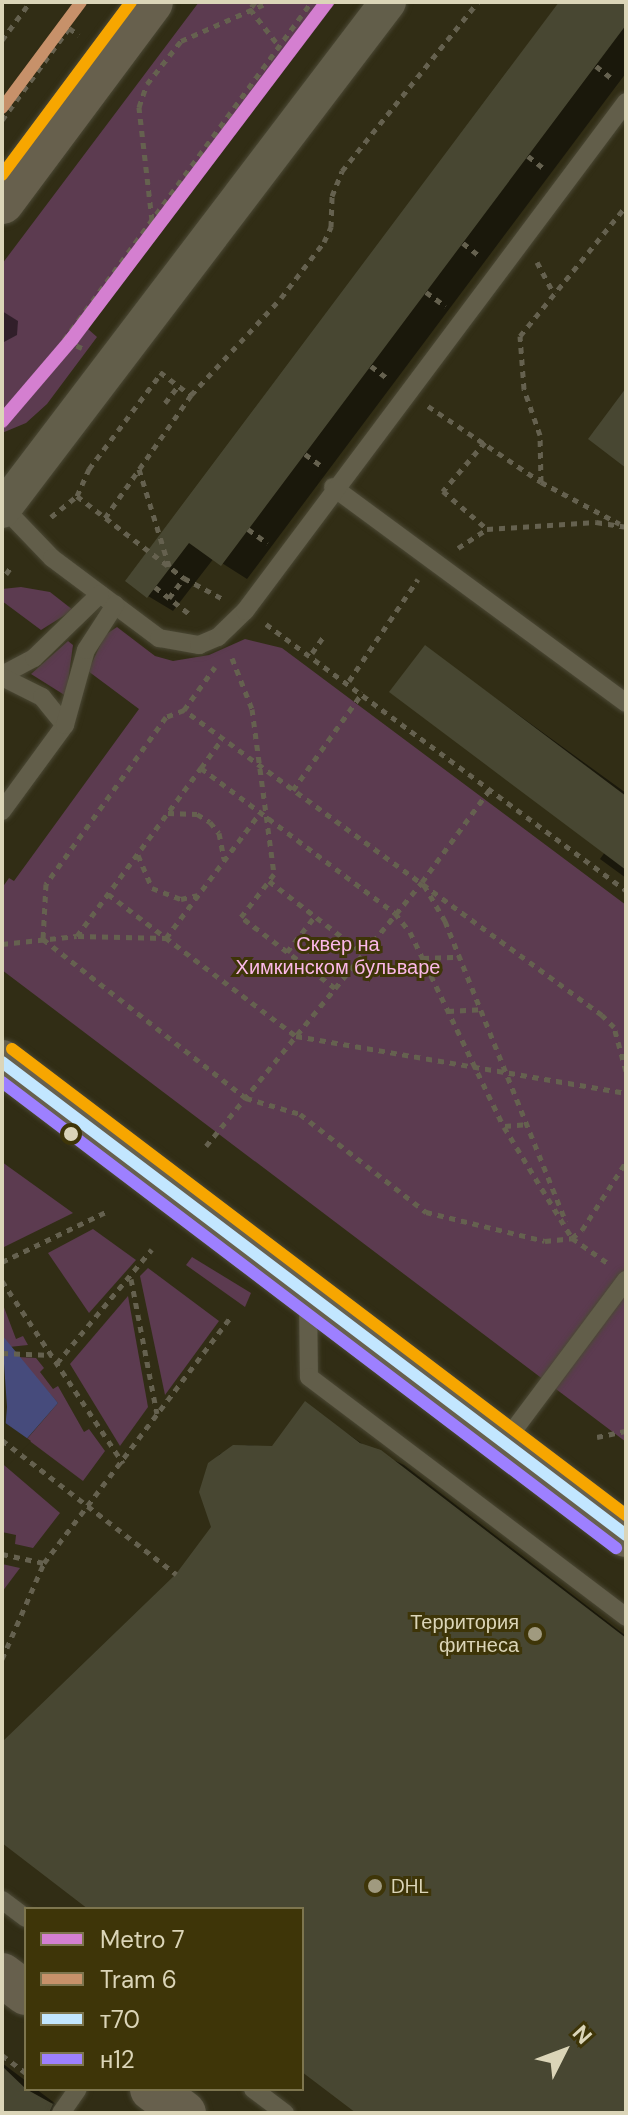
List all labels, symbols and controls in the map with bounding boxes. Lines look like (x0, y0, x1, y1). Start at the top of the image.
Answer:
park label: Сквер на Химкинском бульваре (236, 933, 440, 980)
unlabelled marker (63, 1126, 79, 1142)
place label: Территория фитнеса (410, 1610, 519, 1657)
marker: Территория фитнеса (526, 1625, 544, 1643)
place label: DHL (391, 1874, 429, 1898)
marker: DHL (366, 1877, 384, 1895)
legend (24, 1907, 304, 2091)
text: Metro 7 (100, 1924, 185, 1955)
text: Tram 6 (100, 1964, 177, 1995)
text: т70 (100, 2004, 140, 2035)
north arrow (524, 2011, 604, 2091)
text: N (566, 2019, 598, 2050)
text: н12 (100, 2044, 135, 2075)

